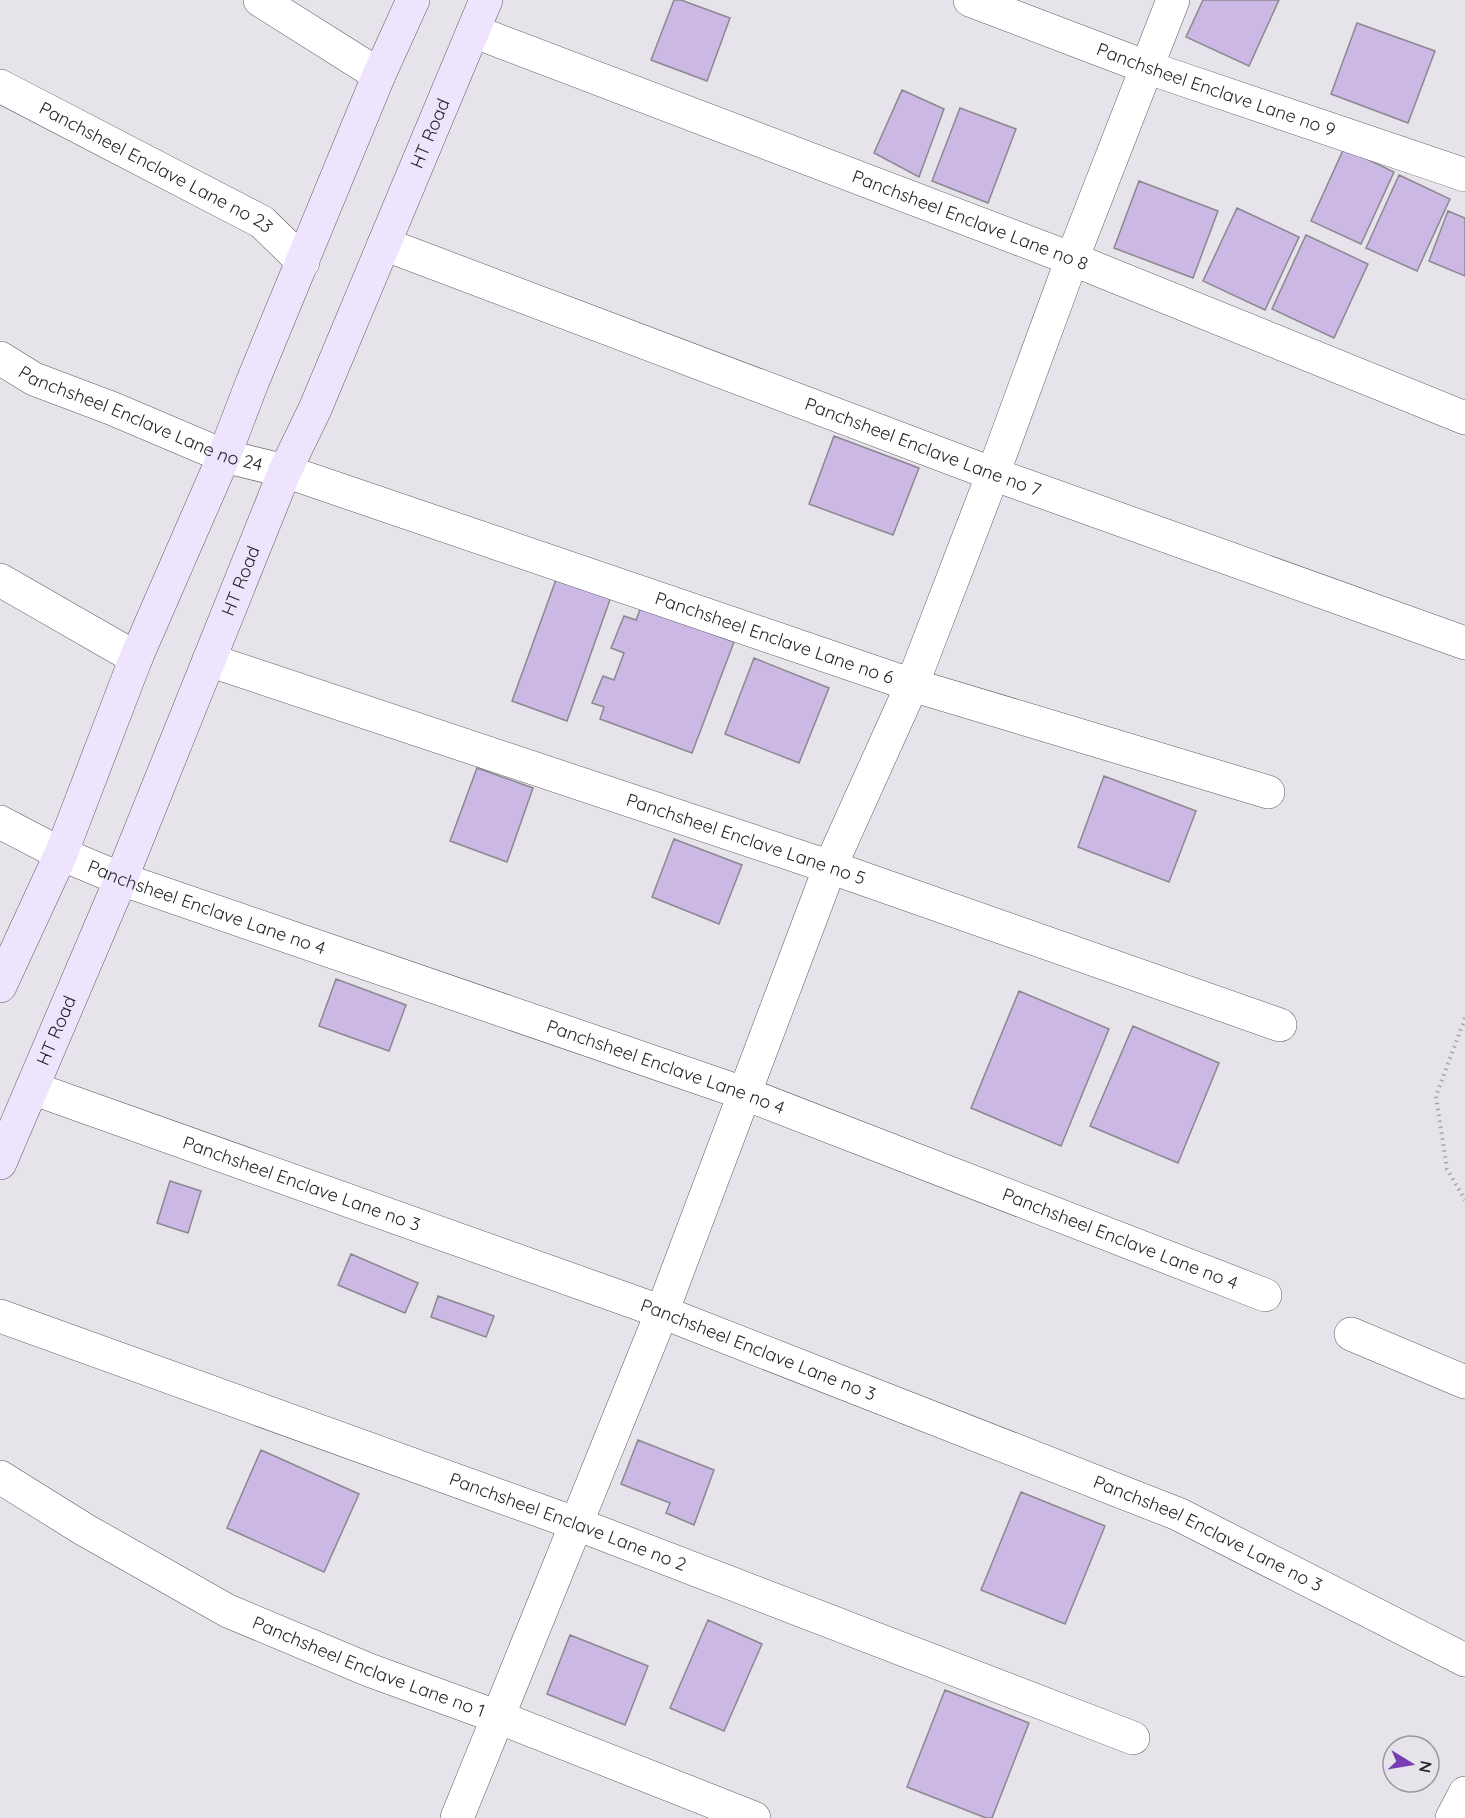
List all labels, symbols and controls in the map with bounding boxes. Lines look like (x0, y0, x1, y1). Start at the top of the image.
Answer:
street label: Panchsheel Enclave Lane no 9 (1094, 37, 1339, 141)
street label: HT Road (405, 95, 455, 172)
street label: Panchsheel Enclave Lane no 23 (35, 96, 278, 238)
street label: Panchsheel Enclave Lane no 8 (849, 164, 1092, 275)
street label: Panchsheel Enclave Lane no 24 (14, 360, 265, 476)
street label: Panchsheel Enclave Lane no 7 (802, 392, 1044, 501)
street label: HT Road (216, 542, 265, 619)
street label: Panchsheel Enclave Lane no 6 (652, 586, 897, 689)
street label: Panchsheel Enclave Lane no 5 (623, 788, 869, 890)
street label: Panchsheel Enclave Lane no 4 (84, 854, 329, 959)
street label: HT Road (31, 992, 81, 1069)
street label: Panchsheel Enclave Lane no 4 (544, 1014, 788, 1119)
street label: Panchsheel Enclave Lane no 3 (180, 1131, 424, 1236)
street label: Panchsheel Enclave Lane no 4 (999, 1182, 1241, 1294)
street label: Panchsheel Enclave Lane no 3 (638, 1293, 879, 1406)
street label: Panchsheel Enclave Lane no 2 (446, 1467, 690, 1576)
street label: Panchsheel Enclave Lane no 3 (1090, 1470, 1327, 1597)
street label: Panchsheel Enclave Lane no 1 (249, 1611, 488, 1722)
north arrow (1381, 1734, 1441, 1794)
text: N (1415, 1759, 1437, 1775)

